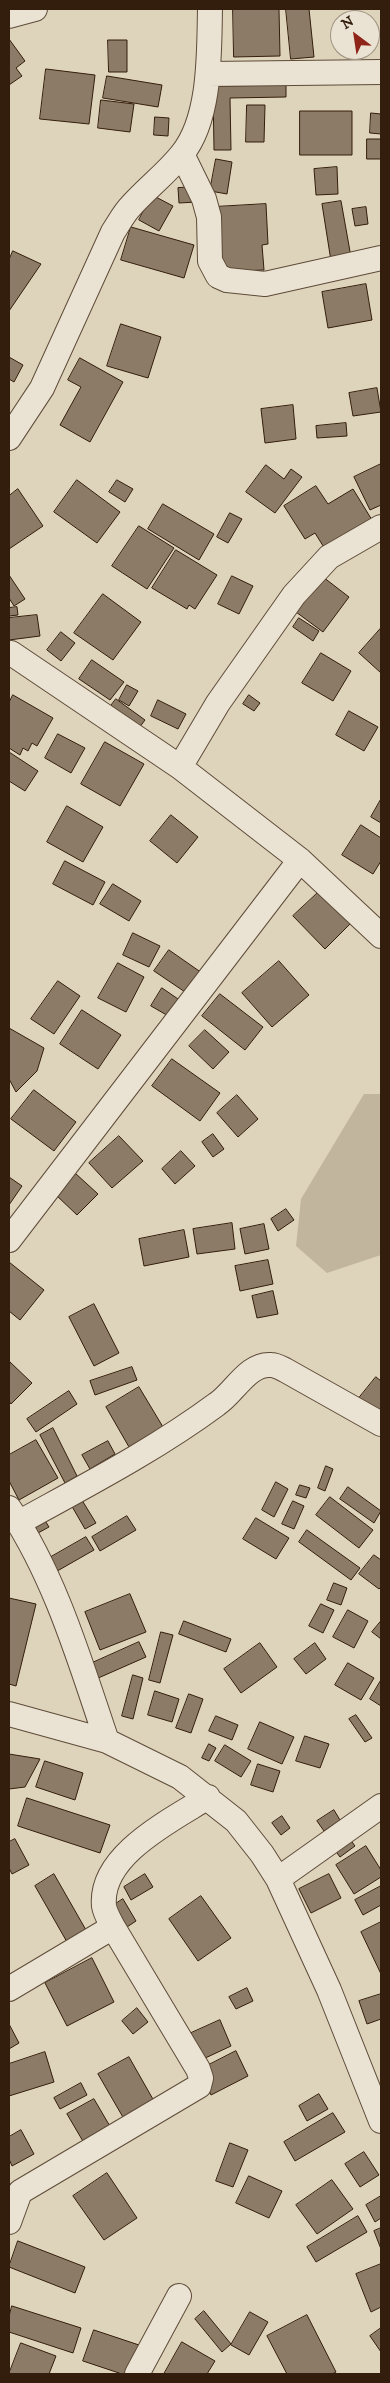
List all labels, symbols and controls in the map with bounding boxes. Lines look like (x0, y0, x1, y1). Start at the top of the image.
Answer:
north arrow (330, 10, 380, 60)
text: N (338, 12, 357, 34)

